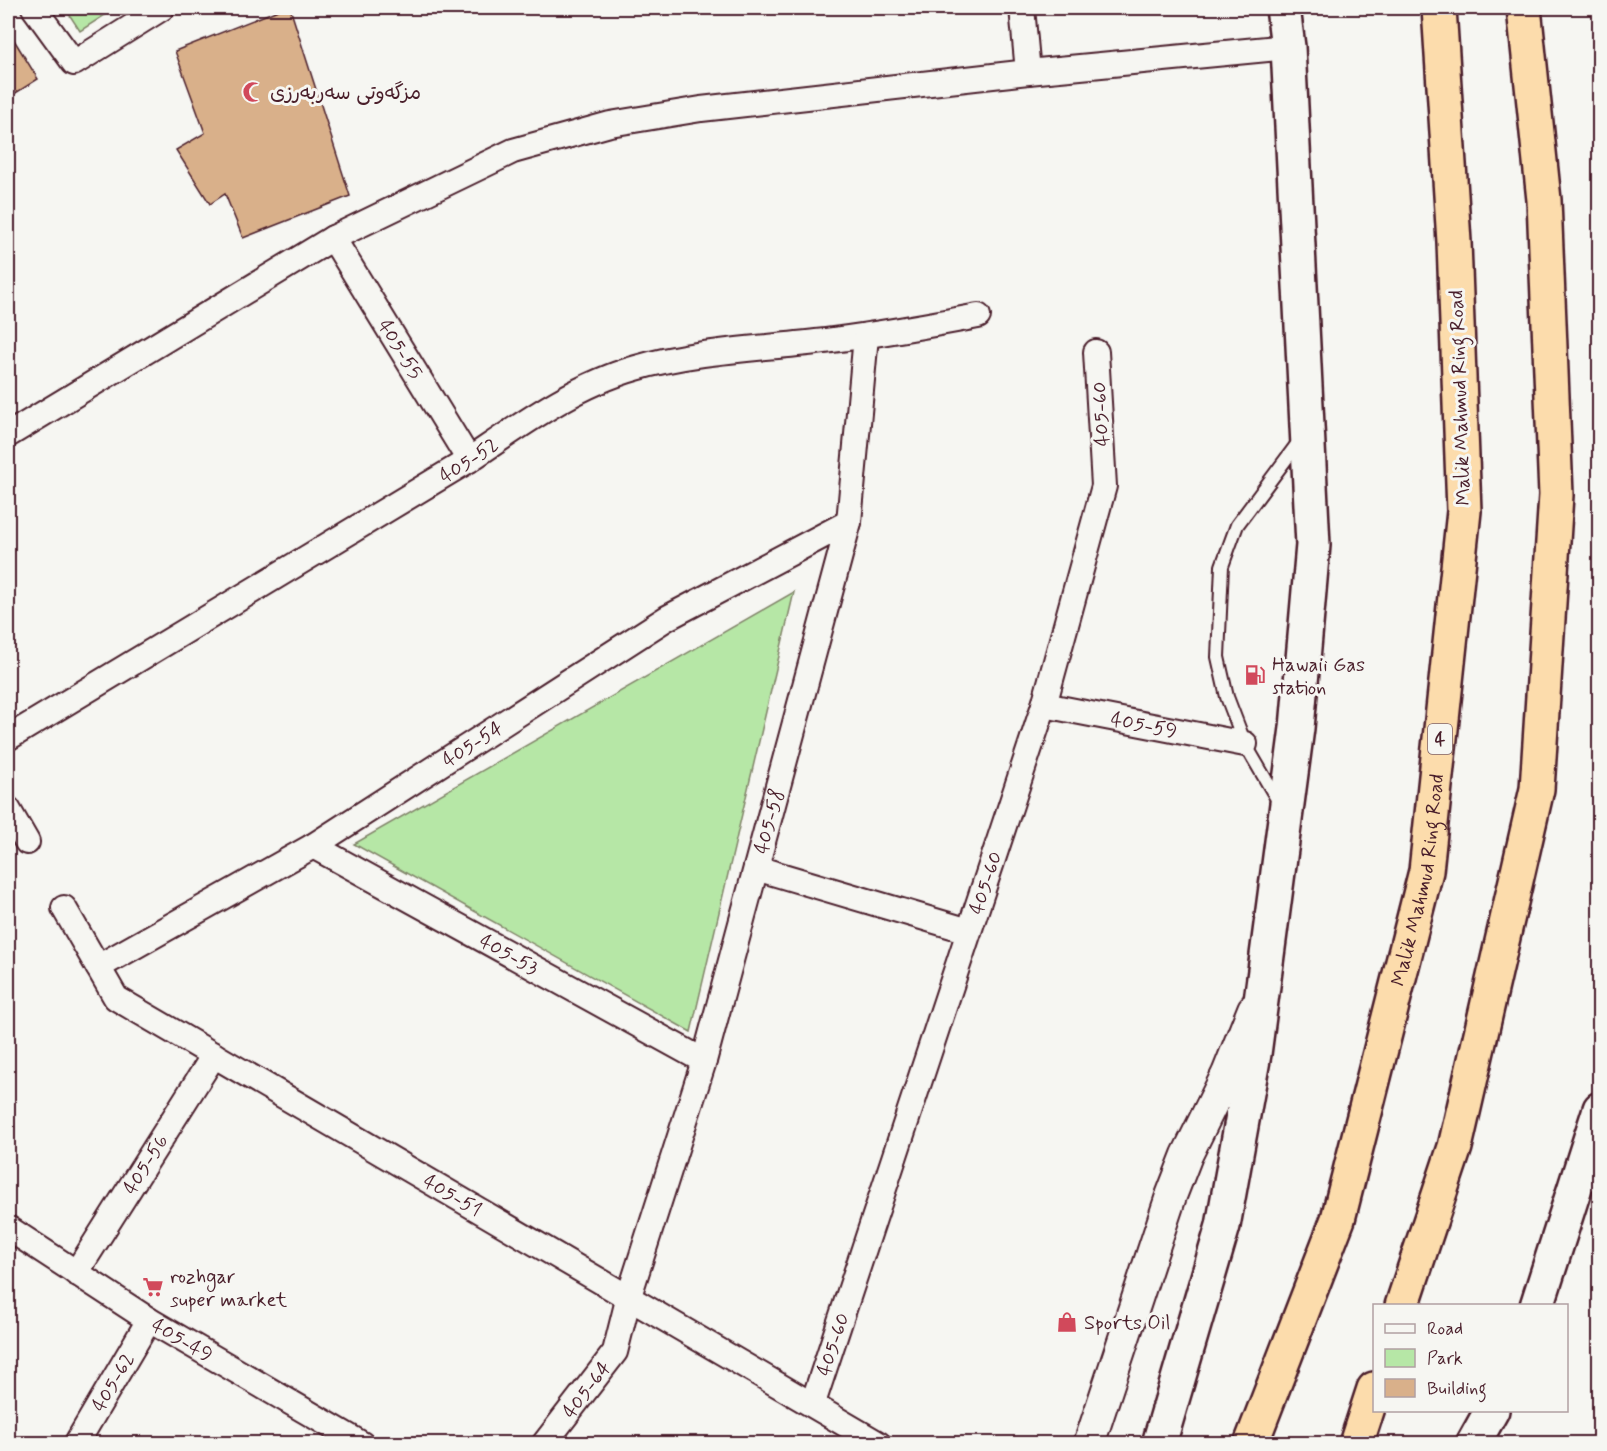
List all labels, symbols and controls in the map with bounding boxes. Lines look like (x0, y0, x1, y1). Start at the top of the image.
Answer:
mosque icon: مزگەوتی سەربەرزی (241, 80, 265, 104)
place label: مزگەوتی سەربەرزی (270, 80, 421, 107)
street label: Malik Mahmud Ring Road (1443, 290, 1480, 506)
street label: 405-55 (371, 315, 428, 385)
street label: 405-60 (1086, 381, 1117, 447)
street label: 405-52 (434, 432, 504, 490)
place label: Hawaii Gas station (1272, 652, 1365, 702)
fuel station icon: Hawaii Gas station (1243, 663, 1267, 687)
street label: 405-59 (1108, 706, 1179, 746)
street label: 405-54 (437, 715, 509, 774)
road number: 4 (1428, 724, 1452, 754)
street label: Malik Mahmud Ring Road (1385, 773, 1451, 989)
street label: 405-58 (748, 786, 792, 857)
street label: 405-60 (964, 848, 1010, 918)
street label: 405-53 (474, 928, 543, 982)
street label: 405-56 (117, 1130, 175, 1200)
street label: 405-51 (418, 1168, 486, 1224)
place label: rozhgar super market (170, 1264, 287, 1314)
supermarket icon: rozhgar super market (141, 1275, 165, 1299)
legend (1373, 1304, 1568, 1412)
street label: 405-60 (811, 1310, 857, 1380)
shop icon: Sports Oil (1055, 1310, 1079, 1334)
place label: Sports Oil (1084, 1310, 1170, 1337)
street label: 405-49 (146, 1312, 217, 1369)
text: Road (1427, 1317, 1463, 1341)
text: Park (1427, 1347, 1463, 1371)
street label: 405-62 (86, 1348, 142, 1417)
street label: 405-64 (557, 1356, 618, 1424)
text: Building (1427, 1377, 1487, 1403)

